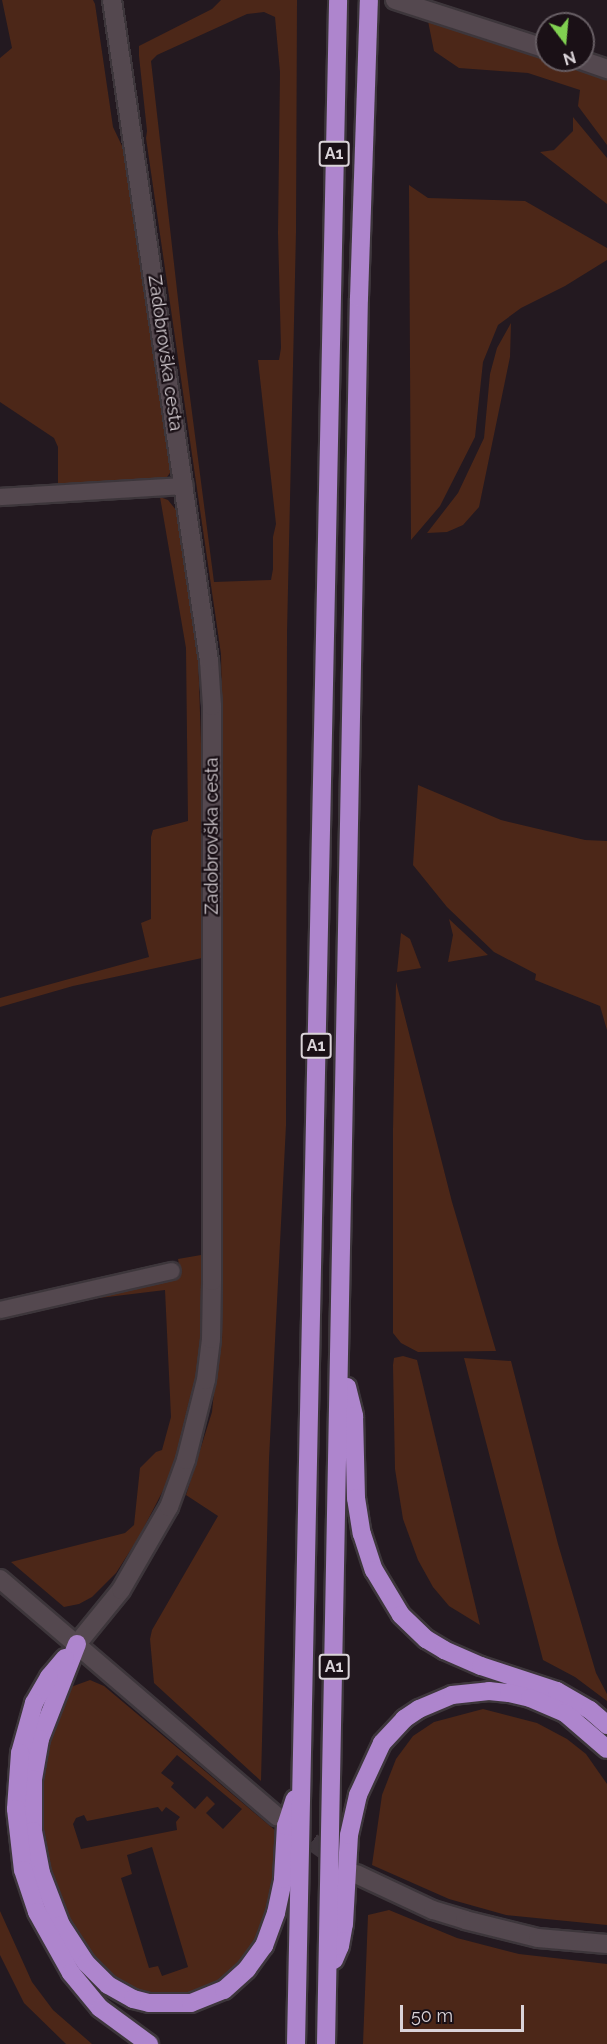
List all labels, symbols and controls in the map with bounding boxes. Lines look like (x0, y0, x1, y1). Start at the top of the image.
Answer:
north arrow (535, 12, 595, 72)
text: N (561, 47, 578, 69)
road number: A1 (318, 141, 350, 167)
street label: Zadobrovška cesta (143, 274, 187, 432)
street label: Zadobrovška cesta (201, 757, 223, 915)
road number: A1 (300, 1033, 332, 1059)
road number: A1 (318, 1654, 350, 1680)
scale bar (403, 1993, 528, 2031)
text: 50 m (411, 2005, 453, 2026)

